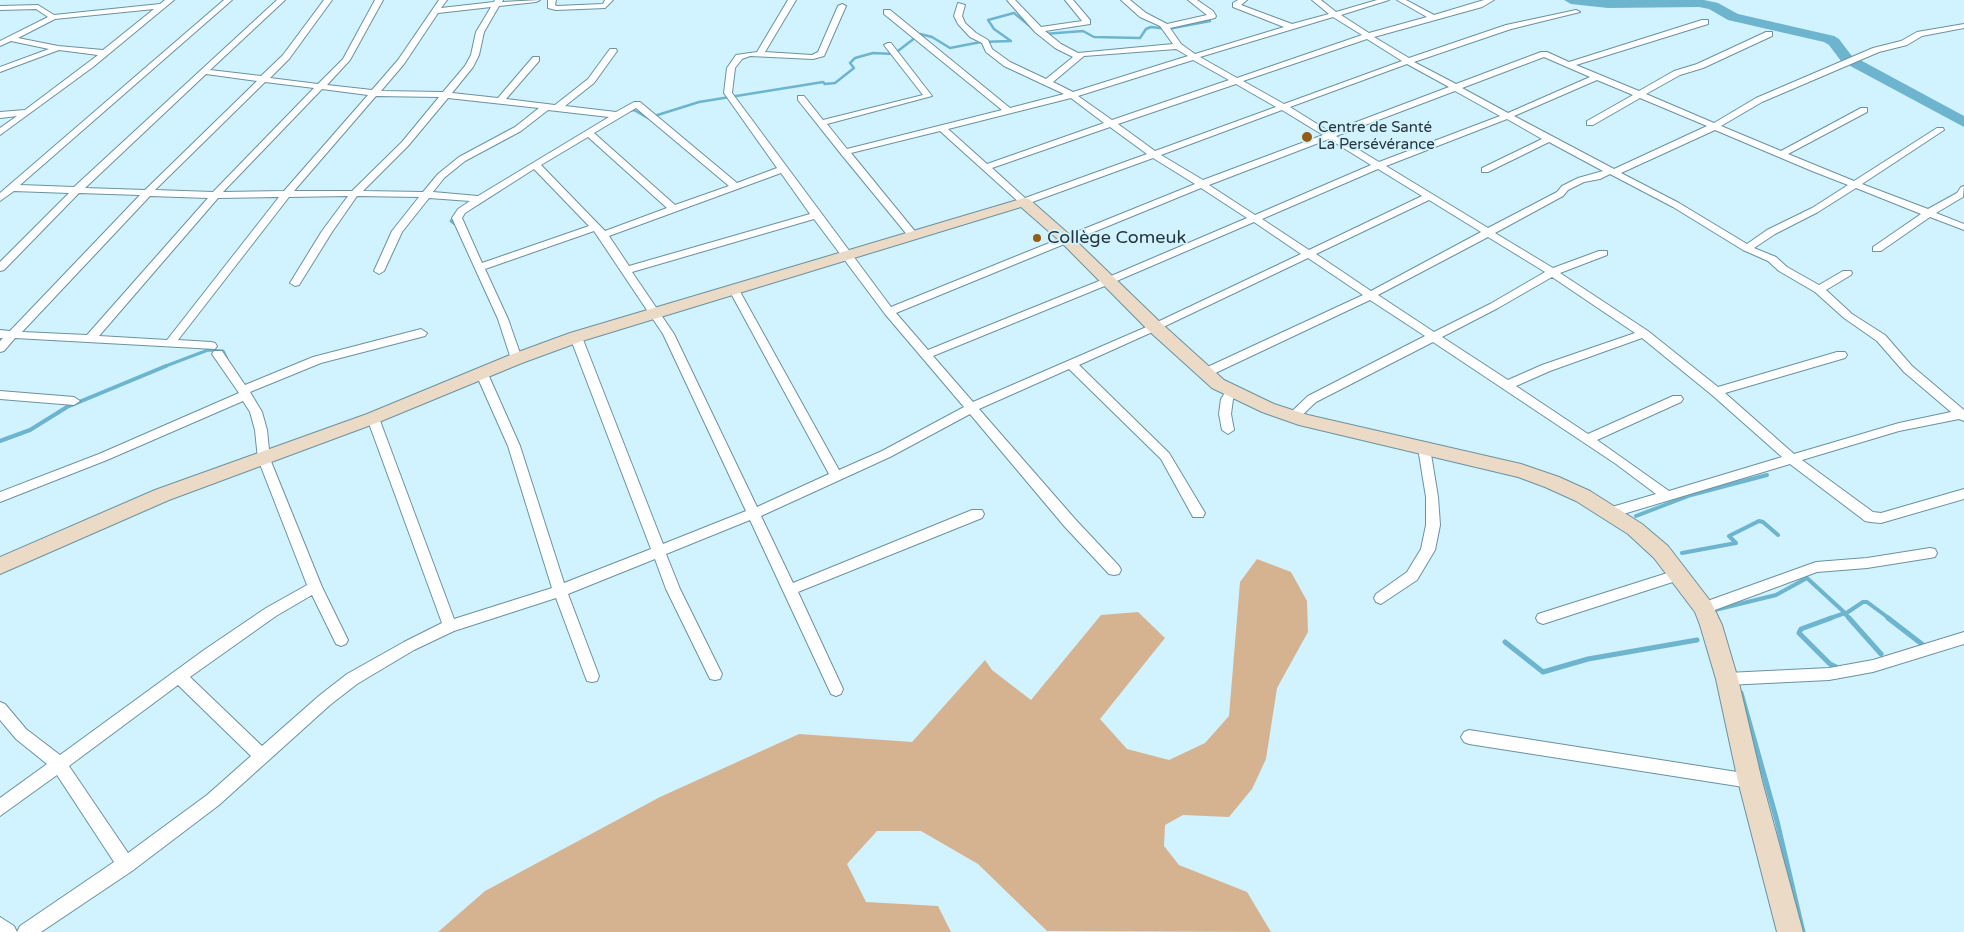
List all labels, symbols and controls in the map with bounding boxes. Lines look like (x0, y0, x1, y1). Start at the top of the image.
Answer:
place label: Centre de Santé La Persévérance (1318, 119, 1435, 154)
marker: Centre de Santé La Persévérance (1300, 130, 1314, 144)
place label: Collège Comeuk (1047, 227, 1186, 249)
marker: Collège Comeuk (1031, 232, 1043, 244)

